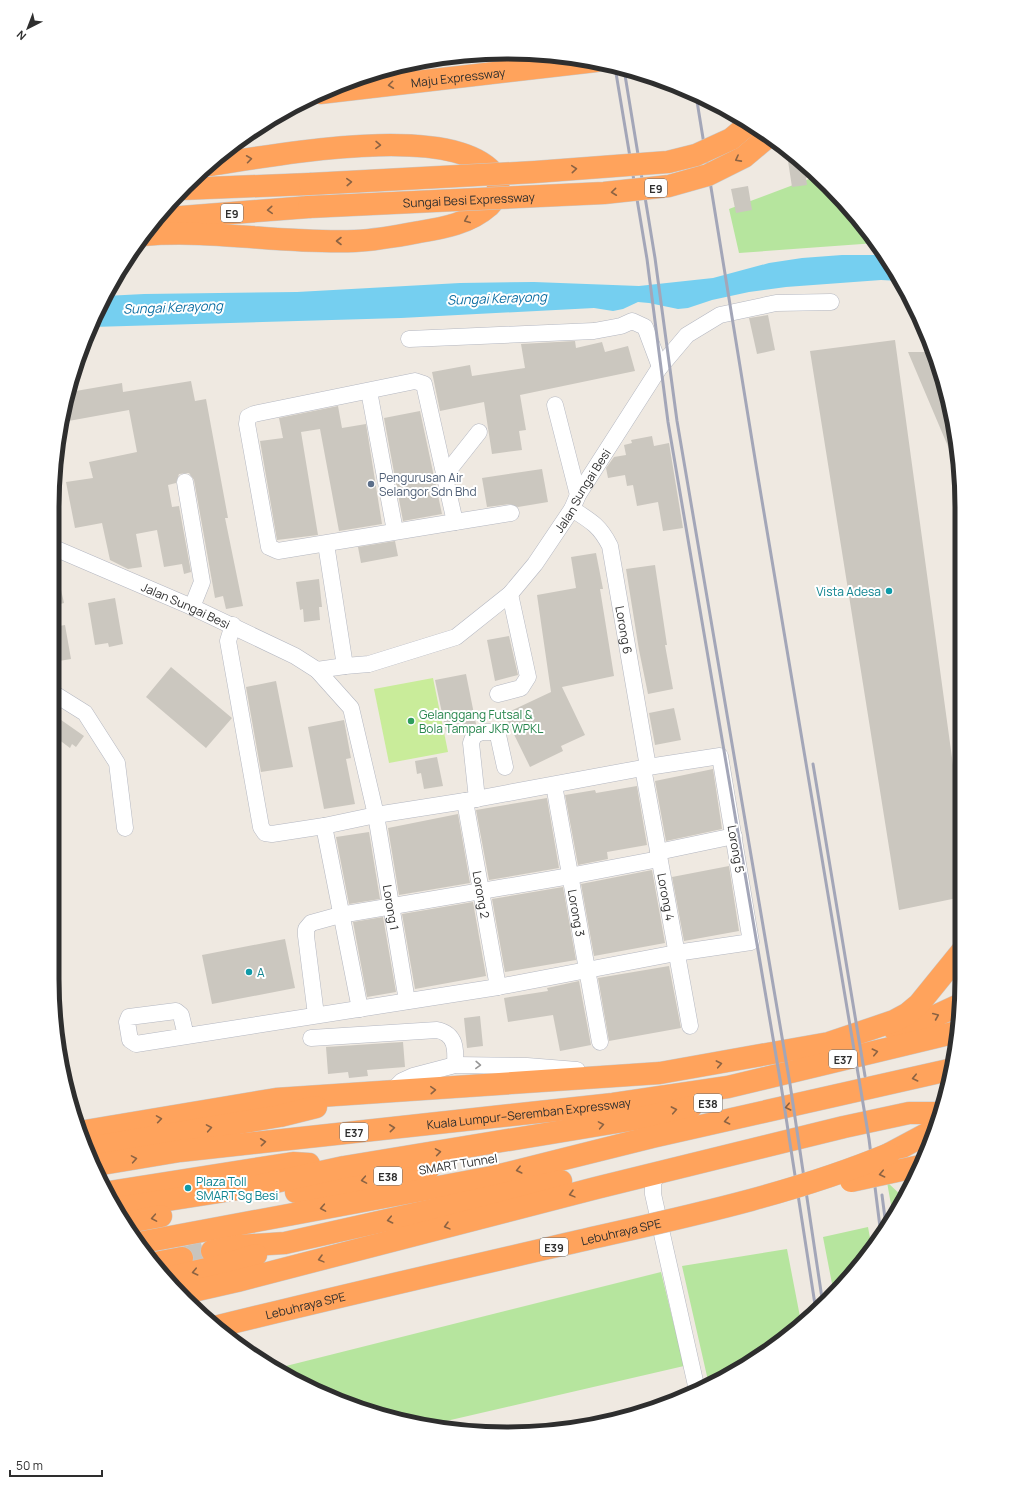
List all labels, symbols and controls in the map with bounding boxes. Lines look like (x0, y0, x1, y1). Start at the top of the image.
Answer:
north arrow (8, 8, 48, 48)
text: N (13, 28, 29, 44)
street label: Maju Expressway (410, 63, 507, 91)
one-way arrow (388, 80, 394, 89)
one-way arrow (375, 141, 381, 149)
one-way arrow (246, 155, 252, 164)
one-way arrow (735, 155, 742, 162)
one-way arrow (571, 164, 577, 173)
one-way arrow (346, 178, 352, 186)
road number: E9 (645, 179, 667, 197)
street label: Sungai Besi Expressway (402, 188, 536, 211)
one-way arrow (611, 188, 617, 197)
road number: E9 (221, 204, 243, 222)
one-way arrow (267, 206, 273, 215)
one-way arrow (463, 215, 471, 223)
one-way arrow (336, 237, 342, 245)
water label: Sungai Kerayong (447, 287, 548, 309)
water label: Sungai Kerayong (123, 296, 224, 318)
street label: Jalan Sungai Besi (550, 445, 614, 536)
place label: Pengurusan Air Selangor Sdn Bhd (379, 469, 477, 500)
marker: Pengurusan Air Selangor Sdn Bhd (366, 479, 376, 489)
street label: Jalan Sungai Besi (139, 578, 233, 632)
place label: Vista Adesa (816, 583, 881, 600)
marker: Vista Adesa (884, 586, 894, 596)
street label: Lorong 6 (612, 604, 637, 655)
place label: Gelanggang Futsal & Bola Tampar JKR WPKL (419, 706, 543, 737)
marker: Gelanggang Futsal & Bola Tampar JKR WPKL (406, 716, 416, 726)
street label: Lorong 5 (723, 824, 749, 874)
street label: Lorong 2 (469, 869, 494, 920)
street label: Lorong 4 (654, 872, 679, 922)
street label: Lorong 1 (379, 883, 404, 931)
street label: Lorong 3 (564, 888, 589, 938)
place label: A (257, 964, 265, 981)
marker: A (244, 967, 254, 977)
one-way arrow (932, 1012, 939, 1020)
one-way arrow (872, 1048, 878, 1056)
road number: E37 (829, 1050, 857, 1068)
one-way arrow (715, 1060, 722, 1069)
one-way arrow (475, 1061, 481, 1069)
one-way arrow (912, 1073, 918, 1081)
one-way arrow (430, 1085, 436, 1094)
street label: Kuala Lumpur–Seremban Expressway (426, 1093, 633, 1133)
road number: E38 (694, 1094, 722, 1112)
one-way arrow (785, 1102, 792, 1111)
one-way arrow (671, 1107, 677, 1115)
one-way arrow (156, 1115, 162, 1124)
one-way arrow (724, 1116, 730, 1124)
one-way arrow (597, 1121, 604, 1130)
road number: E37 (340, 1123, 368, 1141)
one-way arrow (206, 1124, 212, 1133)
one-way arrow (389, 1124, 395, 1133)
one-way arrow (260, 1137, 266, 1146)
one-way arrow (435, 1148, 441, 1156)
street label: SMART Tunnel (417, 1149, 499, 1179)
one-way arrow (131, 1155, 137, 1163)
one-way arrow (516, 1165, 523, 1174)
road number: E38 (374, 1167, 402, 1185)
one-way arrow (879, 1169, 885, 1177)
place label: Plaza Toll SMART Sg Besi (196, 1173, 278, 1204)
one-way arrow (361, 1175, 367, 1184)
marker: Plaza Toll SMART Sg Besi (183, 1183, 193, 1193)
one-way arrow (569, 1189, 576, 1197)
one-way arrow (320, 1203, 326, 1212)
one-way arrow (150, 1213, 157, 1221)
street label: Lebuhraya SPE (579, 1214, 663, 1249)
one-way arrow (387, 1216, 393, 1224)
one-way arrow (443, 1222, 450, 1230)
road number: E39 (540, 1238, 568, 1256)
one-way arrow (318, 1255, 324, 1263)
one-way arrow (192, 1267, 199, 1275)
street label: Lebuhraya SPE (264, 1287, 347, 1323)
scale bar (10, 1452, 102, 1478)
text: 50 m (16, 1457, 43, 1474)

